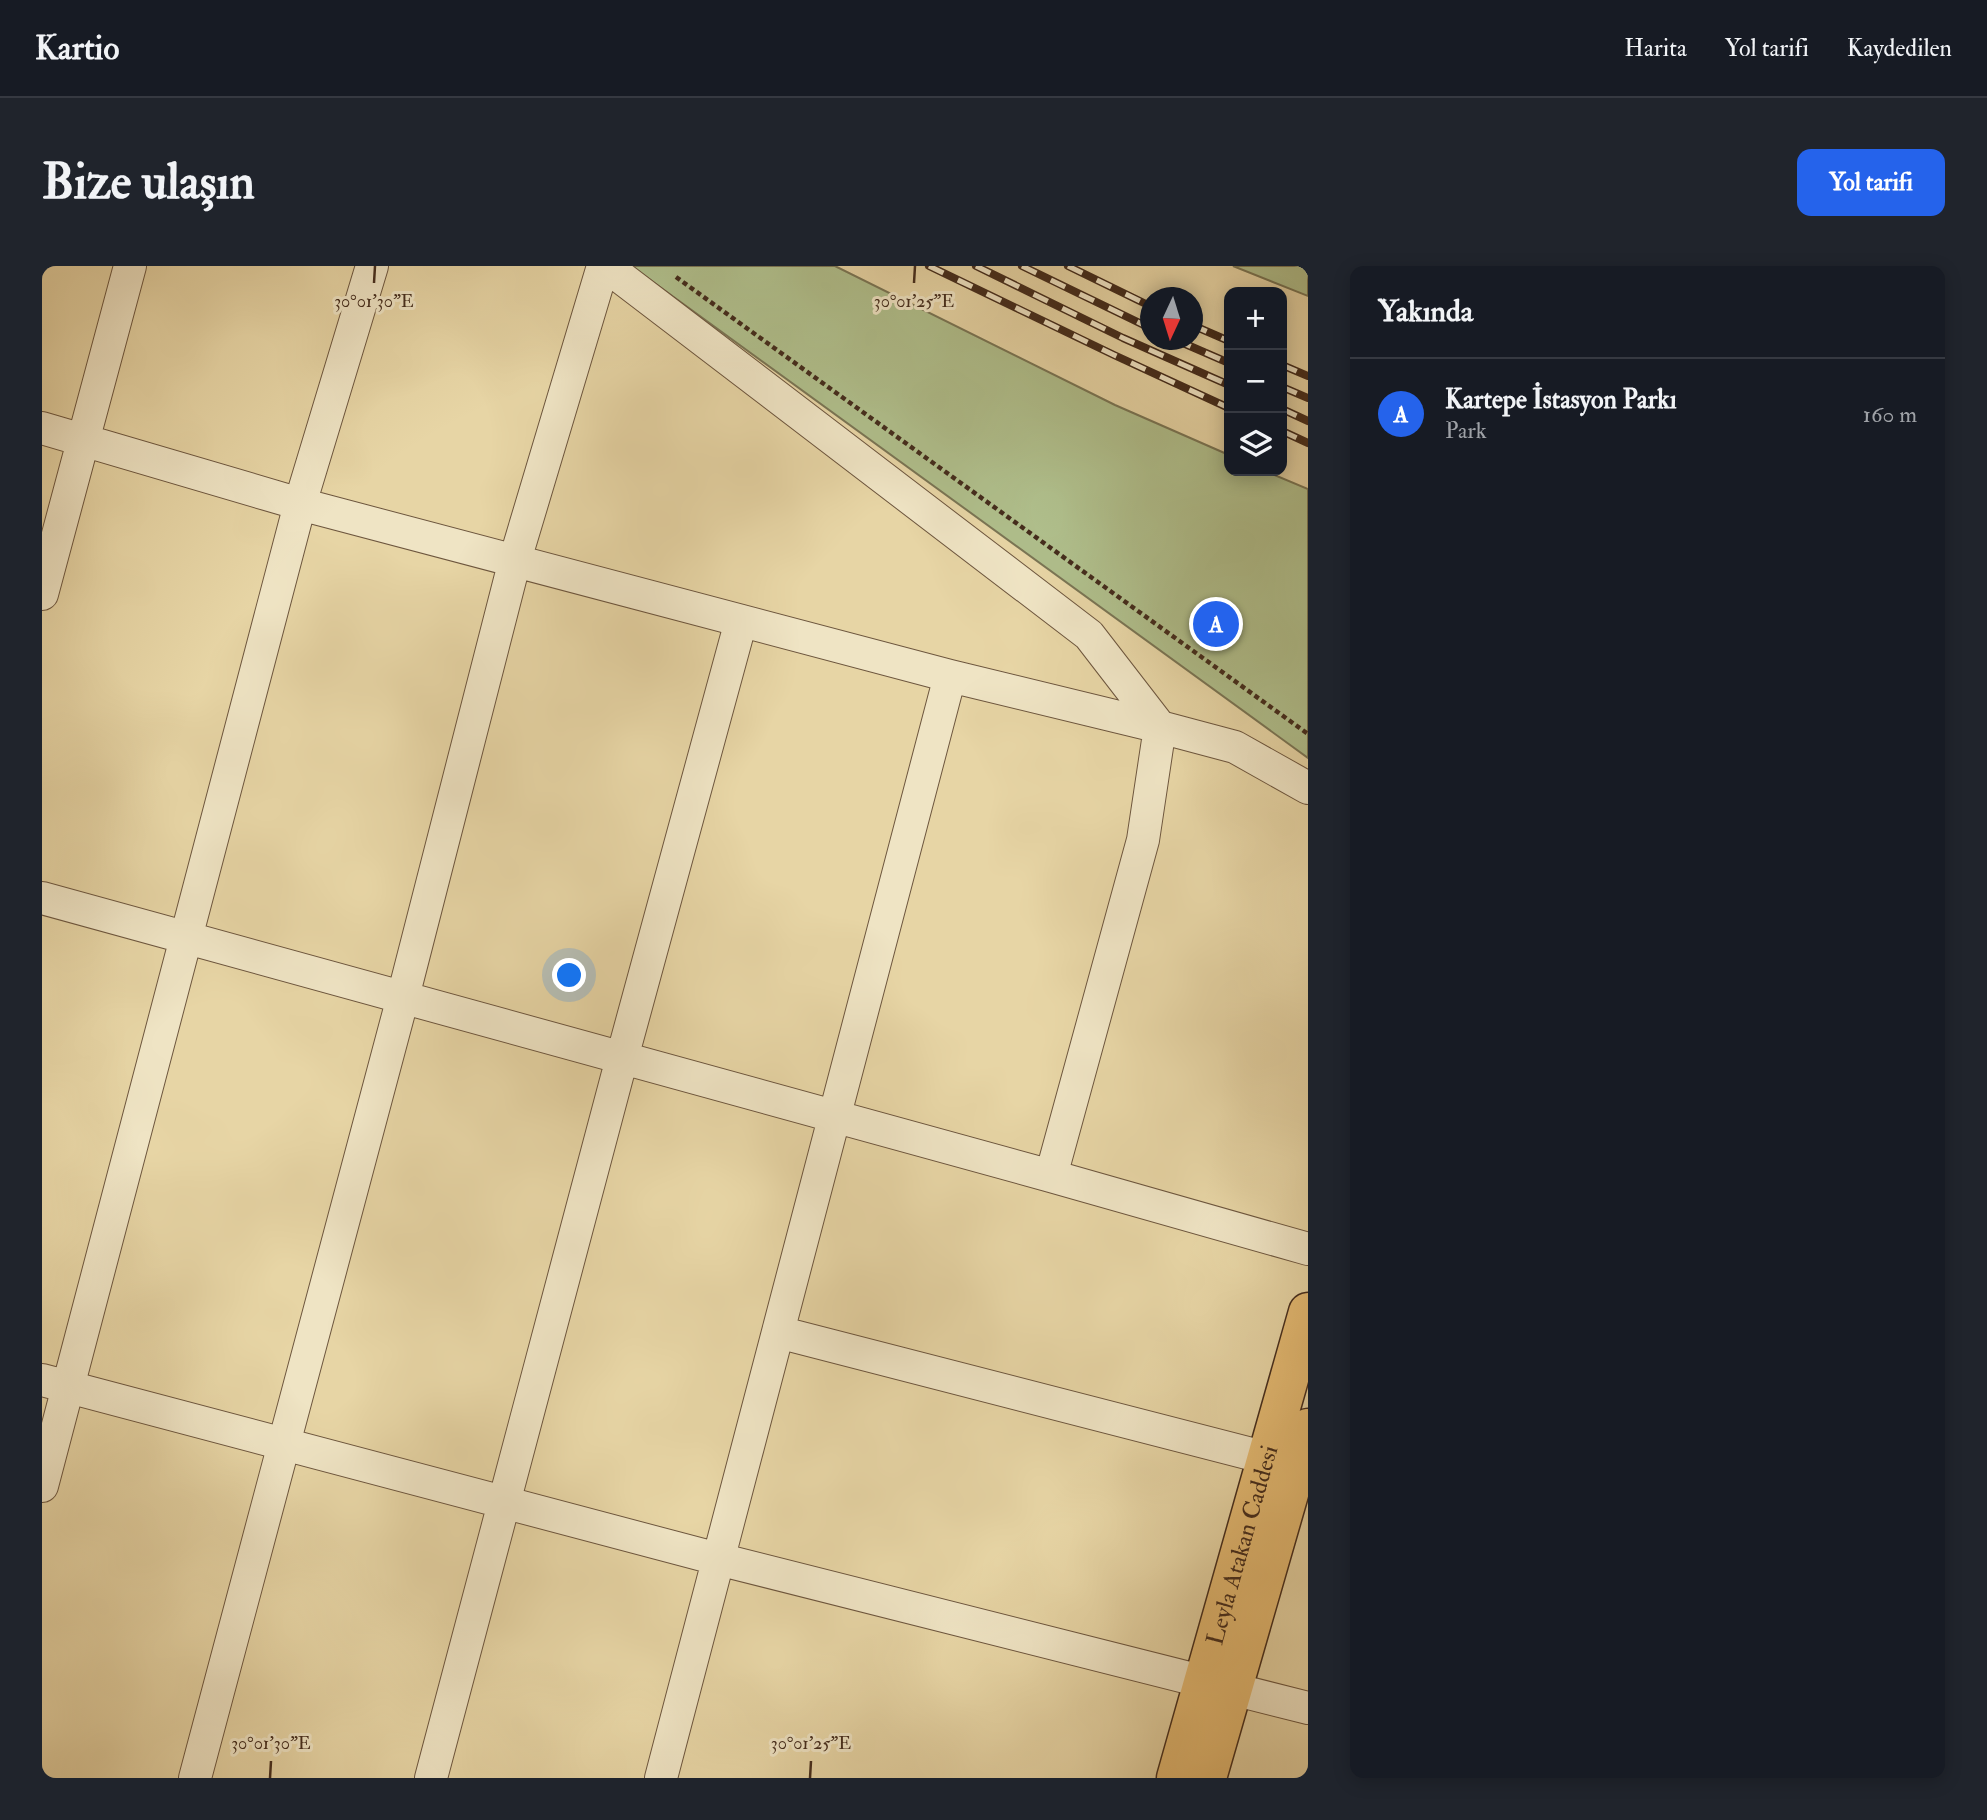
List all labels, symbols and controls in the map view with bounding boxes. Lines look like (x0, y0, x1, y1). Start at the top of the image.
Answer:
text: Kartio (35, 28, 119, 69)
text: Harita (1624, 33, 1687, 64)
text: Yol tarifi (1725, 33, 1809, 64)
text: Kaydedilen (1847, 33, 1952, 64)
button: Yol tarifi (1797, 149, 1945, 216)
text: Bize ulaşın (42, 152, 255, 213)
north arrow (1140, 287, 1203, 350)
map controls (1224, 287, 1287, 476)
button: + (1224, 287, 1287, 350)
text: 30°01'30"E (334, 290, 414, 313)
text: 30°01'25"E (874, 290, 954, 313)
text: Yakında (1378, 293, 1473, 330)
button: − (1224, 350, 1287, 413)
text: Kartepe İstasyon Parkı (1445, 384, 1677, 416)
text: A (1394, 400, 1408, 429)
text: 160 m (1863, 400, 1917, 429)
button: layers (1224, 413, 1287, 476)
text: Park (1445, 416, 1487, 445)
pin: A (1193, 598, 1239, 650)
your location (552, 958, 586, 992)
street label: Leyla Atakan Caddesi (1199, 1442, 1285, 1649)
text: 30°01'30"E (231, 1732, 311, 1755)
text: 30°01'25"E (771, 1732, 851, 1755)

